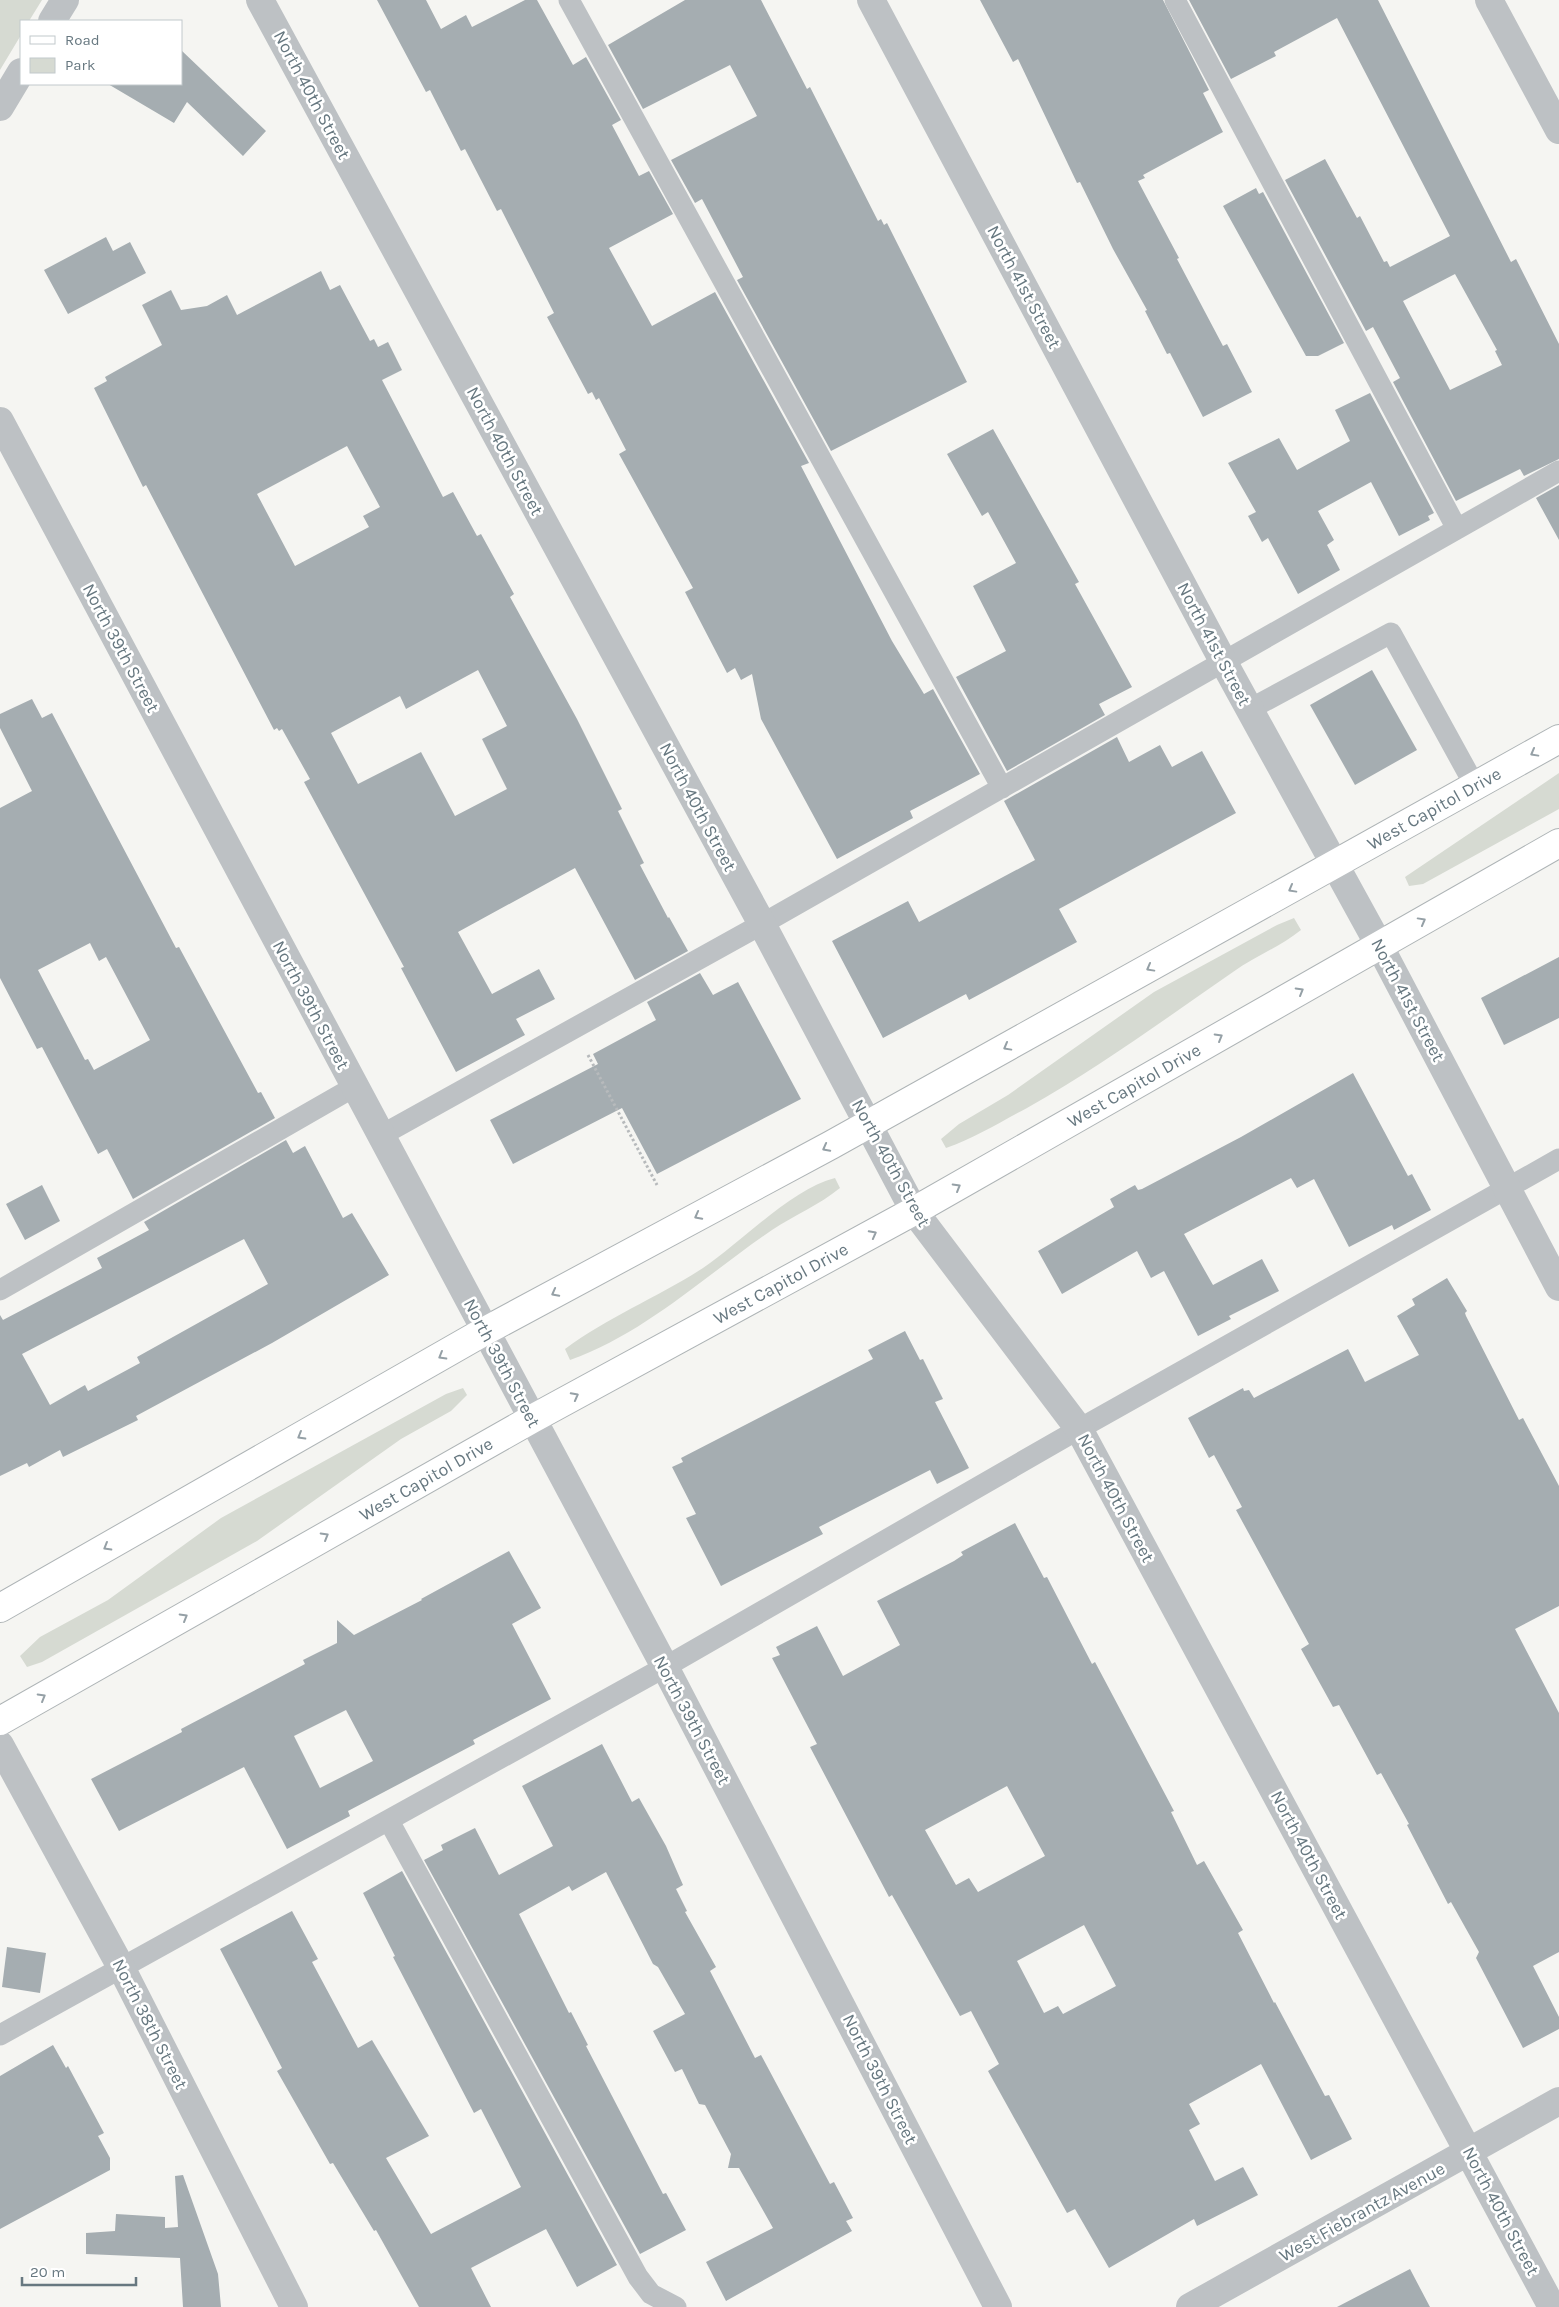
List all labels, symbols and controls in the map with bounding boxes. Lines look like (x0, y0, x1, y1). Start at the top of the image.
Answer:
legend (20, 20, 182, 85)
street label: North 40th Street (269, 27, 355, 163)
text: Road (65, 31, 100, 49)
text: Park (65, 56, 95, 74)
street label: North 41st Street (982, 222, 1066, 353)
street label: North 40th Street (462, 383, 548, 519)
street label: North 41st Street (1172, 579, 1256, 710)
street label: North 39th Street (78, 580, 164, 716)
street label: North 40th Street (655, 739, 741, 875)
one-way arrow (1530, 747, 1539, 757)
street label: West Capitol Drive (1363, 762, 1505, 855)
one-way arrow (1288, 883, 1297, 893)
one-way arrow (1416, 917, 1425, 927)
street label: North 41st Street (1366, 935, 1450, 1066)
street label: North 39th Street (268, 937, 354, 1073)
one-way arrow (1146, 962, 1155, 972)
one-way arrow (1294, 987, 1303, 997)
one-way arrow (1214, 1033, 1223, 1043)
street label: West Capitol Drive (1063, 1039, 1205, 1132)
one-way arrow (1004, 1041, 1013, 1051)
street label: North 40th Street (847, 1095, 935, 1231)
one-way arrow (822, 1142, 831, 1152)
one-way arrow (951, 1183, 960, 1193)
one-way arrow (694, 1210, 703, 1220)
one-way arrow (868, 1230, 877, 1240)
street label: West Capitol Drive (710, 1238, 852, 1329)
one-way arrow (551, 1287, 560, 1297)
street label: North 39th Street (459, 1295, 545, 1431)
one-way arrow (439, 1349, 448, 1359)
one-way arrow (570, 1392, 579, 1402)
one-way arrow (298, 1430, 307, 1440)
street label: North 40th Street (1073, 1430, 1159, 1566)
street label: West Capitol Drive (355, 1432, 497, 1526)
one-way arrow (320, 1533, 329, 1543)
one-way arrow (104, 1540, 113, 1550)
one-way arrow (178, 1613, 187, 1623)
street label: North 39th Street (649, 1652, 735, 1788)
one-way arrow (37, 1693, 46, 1703)
street label: North 40th Street (1266, 1787, 1352, 1923)
street label: North 38th Street (108, 1955, 192, 2093)
street label: North 39th Street (838, 2010, 922, 2148)
street label: North 40th Street (1458, 2143, 1544, 2279)
street label: West Fiebrantz Avenue (1275, 2157, 1449, 2267)
scale bar (22, 2254, 136, 2286)
text: 20 m (30, 2263, 65, 2281)

